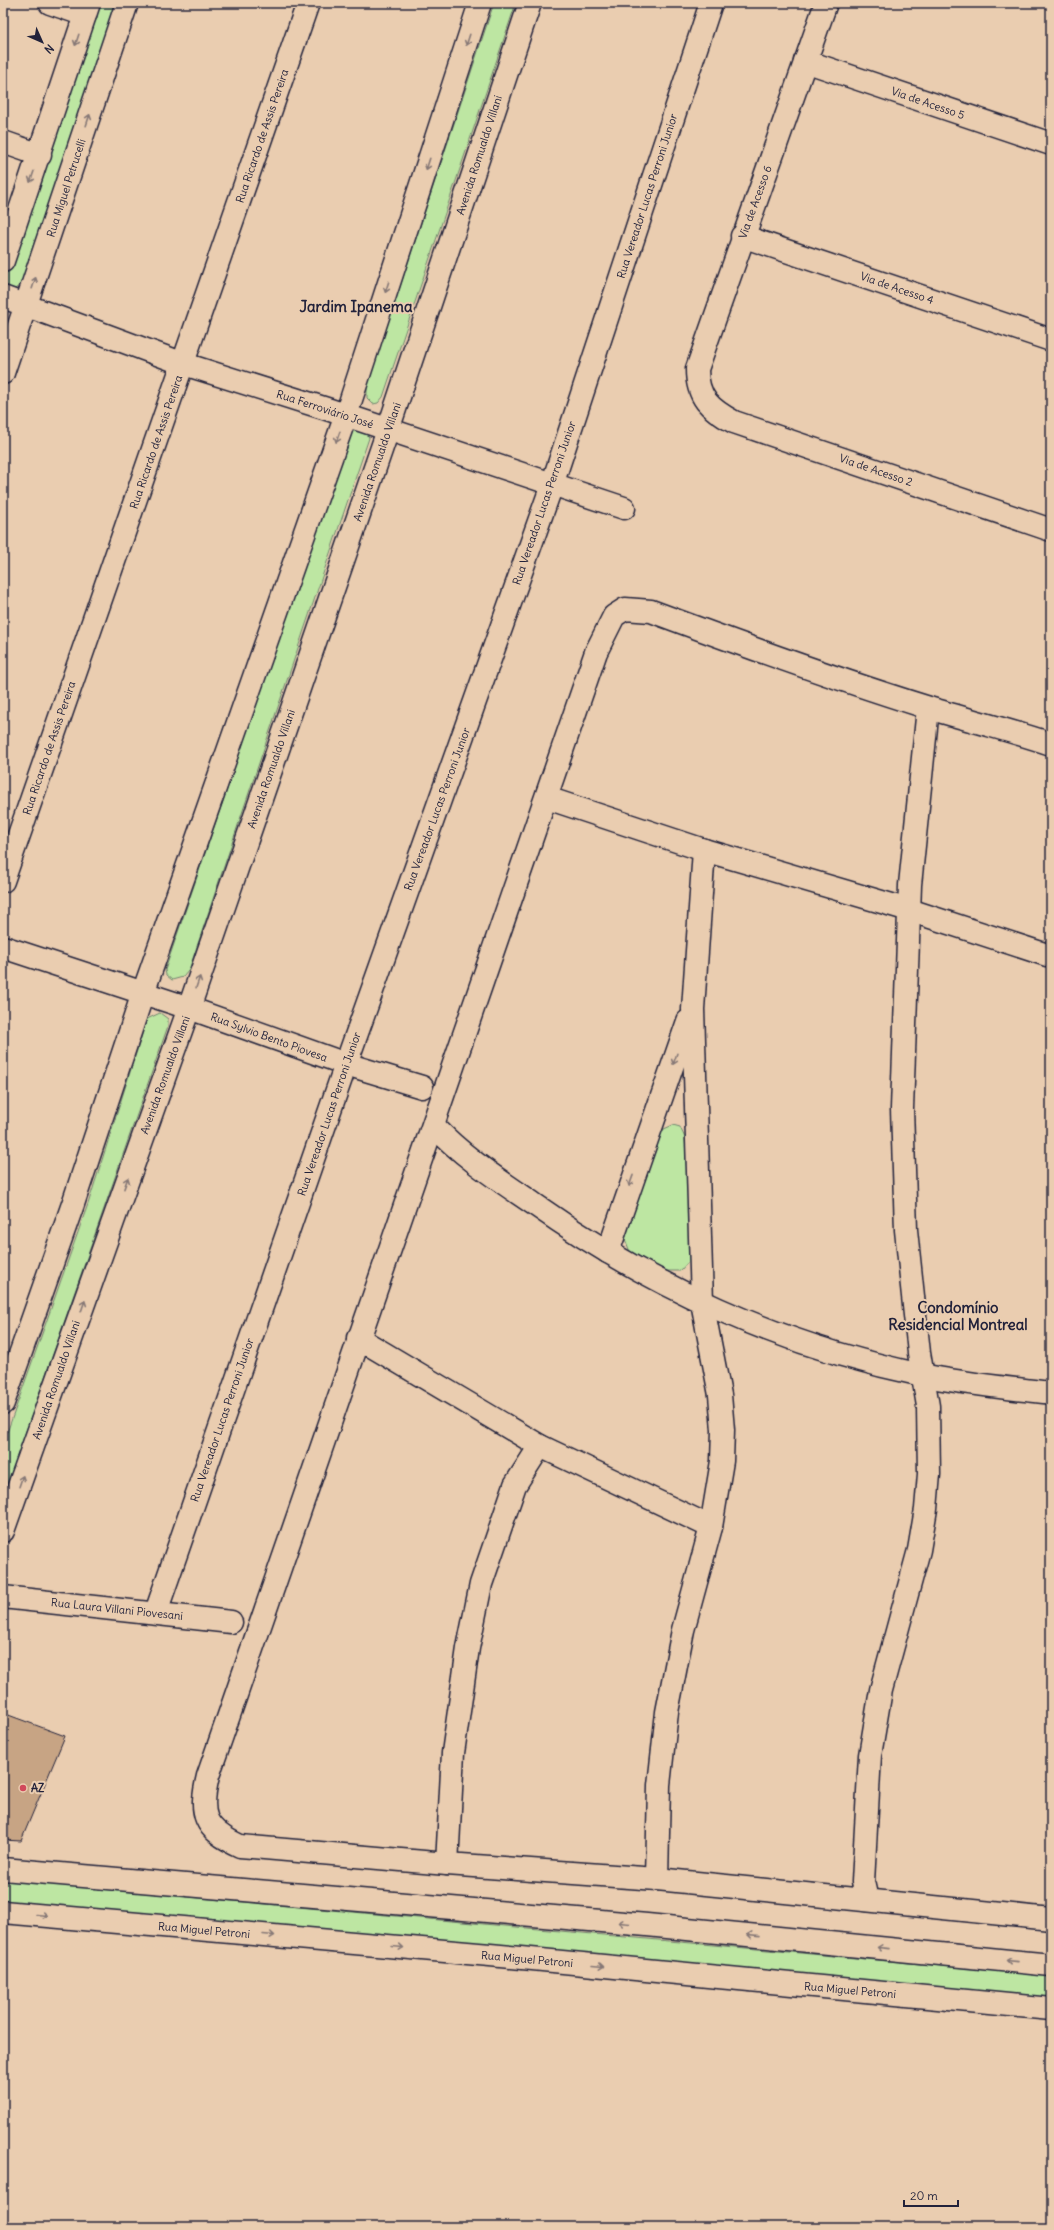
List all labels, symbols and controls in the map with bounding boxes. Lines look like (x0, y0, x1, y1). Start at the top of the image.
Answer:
north arrow (22, 22, 62, 62)
one-way arrow (73, 33, 80, 46)
one-way arrow (464, 33, 471, 46)
text: N (41, 41, 57, 57)
street label: Rua Ricardo de Assis Pereira (233, 67, 291, 205)
street label: Via de Acesso 5 (889, 84, 967, 122)
street label: Avenida Romualdo Villani (453, 93, 505, 217)
street label: Rua Vereador Lucas Perroni Junior (614, 111, 680, 280)
one-way arrow (85, 114, 93, 126)
street label: Rua Miguel Petrucelli (44, 137, 88, 239)
one-way arrow (424, 157, 431, 170)
street label: Via de Acesso 6 (735, 164, 775, 240)
one-way arrow (28, 170, 35, 183)
street label: Via de Acesso 4 (858, 269, 936, 307)
one-way arrow (31, 277, 38, 290)
one-way arrow (383, 281, 390, 294)
district label: Jardim Ipanema (299, 297, 413, 317)
street label: Rua Ricardo de Assis Pereira (127, 373, 185, 511)
street label: Rua Ferroviário José (275, 387, 375, 431)
street label: Avenida Romualdo Villani (350, 401, 404, 523)
street label: Rua Vereador Lucas Perroni Junior (509, 419, 579, 587)
one-way arrow (333, 431, 341, 443)
street label: Via de Acesso 2 (838, 451, 914, 489)
street label: Rua Ricardo de Assis Pereira (20, 679, 78, 817)
street label: Avenida Romualdo Villani (244, 708, 298, 830)
street label: Rua Vereador Lucas Perroni Junior (401, 725, 473, 892)
one-way arrow (195, 976, 203, 988)
street label: Rua Sylvio Bento Piovesa (209, 1009, 329, 1065)
street label: Avenida Romualdo Villani (137, 1014, 193, 1136)
street label: Rua Vereador Lucas Perroni Junior (294, 1030, 364, 1198)
one-way arrow (671, 1052, 678, 1065)
one-way arrow (627, 1175, 635, 1187)
one-way arrow (123, 1177, 130, 1190)
district label: Condomínio Residencial Montreal (888, 1298, 1028, 1334)
one-way arrow (79, 1300, 87, 1312)
street label: Avenida Romualdo Villani (29, 1319, 83, 1441)
street label: Rua Vereador Lucas Perroni Junior (187, 1336, 257, 1504)
one-way arrow (17, 1476, 25, 1488)
street label: Rua Laura Villani Piovesani (50, 1595, 184, 1623)
place label: AZ (31, 1781, 45, 1795)
marker: AZ (18, 1783, 28, 1793)
one-way arrow (35, 1912, 48, 1919)
street label: Rua Miguel Petroni (157, 1919, 251, 1941)
one-way arrow (618, 1919, 631, 1926)
one-way arrow (262, 1932, 275, 1939)
one-way arrow (747, 1932, 760, 1939)
one-way arrow (391, 1943, 404, 1951)
one-way arrow (877, 1944, 890, 1952)
street label: Rua Miguel Petroni (480, 1948, 574, 1970)
one-way arrow (1006, 1957, 1019, 1965)
one-way arrow (591, 1962, 604, 1969)
street label: Rua Miguel Petroni (803, 1979, 897, 2001)
scale bar (904, 2182, 958, 2208)
text: 20 m (910, 2188, 938, 2203)

